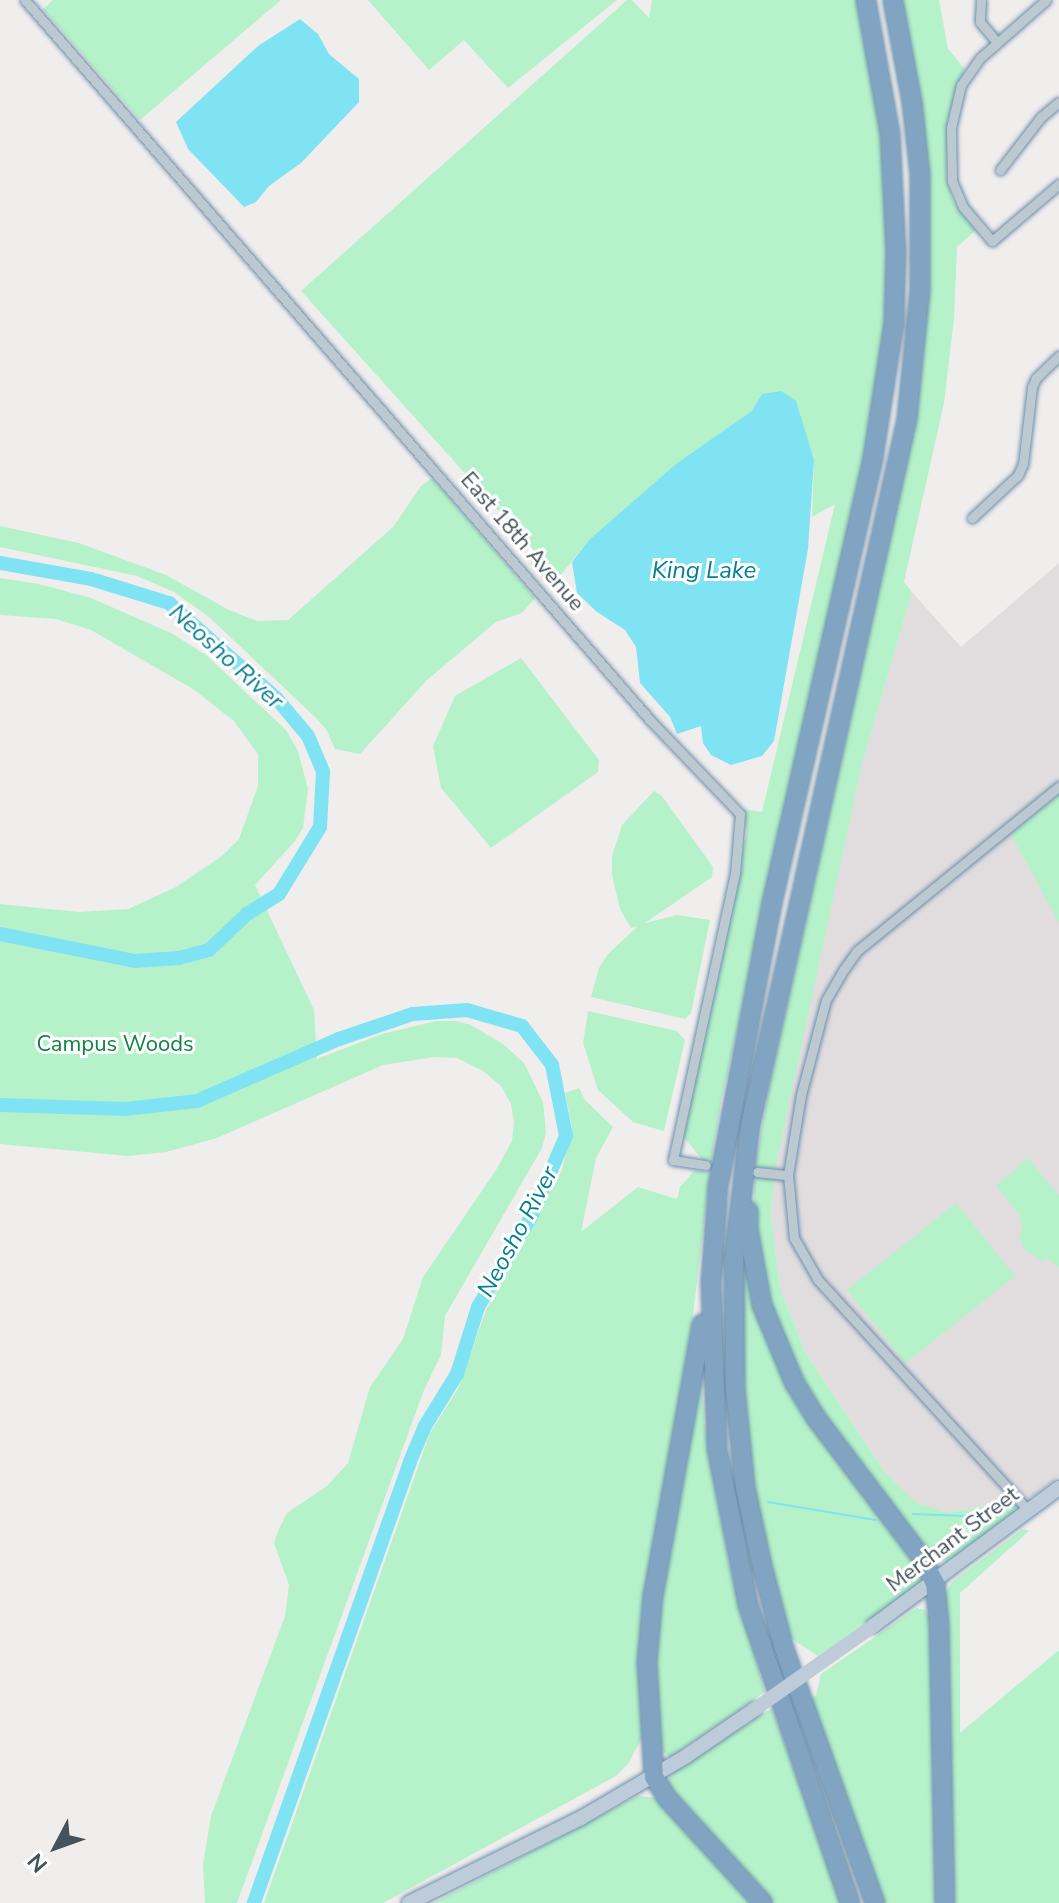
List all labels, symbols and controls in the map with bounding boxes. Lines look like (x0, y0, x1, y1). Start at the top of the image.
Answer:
street label: East 18th Avenue (455, 467, 589, 617)
water label: King Lake (652, 557, 756, 585)
water label: Neosho River (163, 598, 289, 716)
park label: Campus Woods (36, 1032, 194, 1058)
water label: Neosho River (472, 1162, 564, 1302)
street label: Merchant Street (882, 1482, 1024, 1598)
north arrow (16, 1807, 96, 1887)
text: N (21, 1847, 55, 1879)

